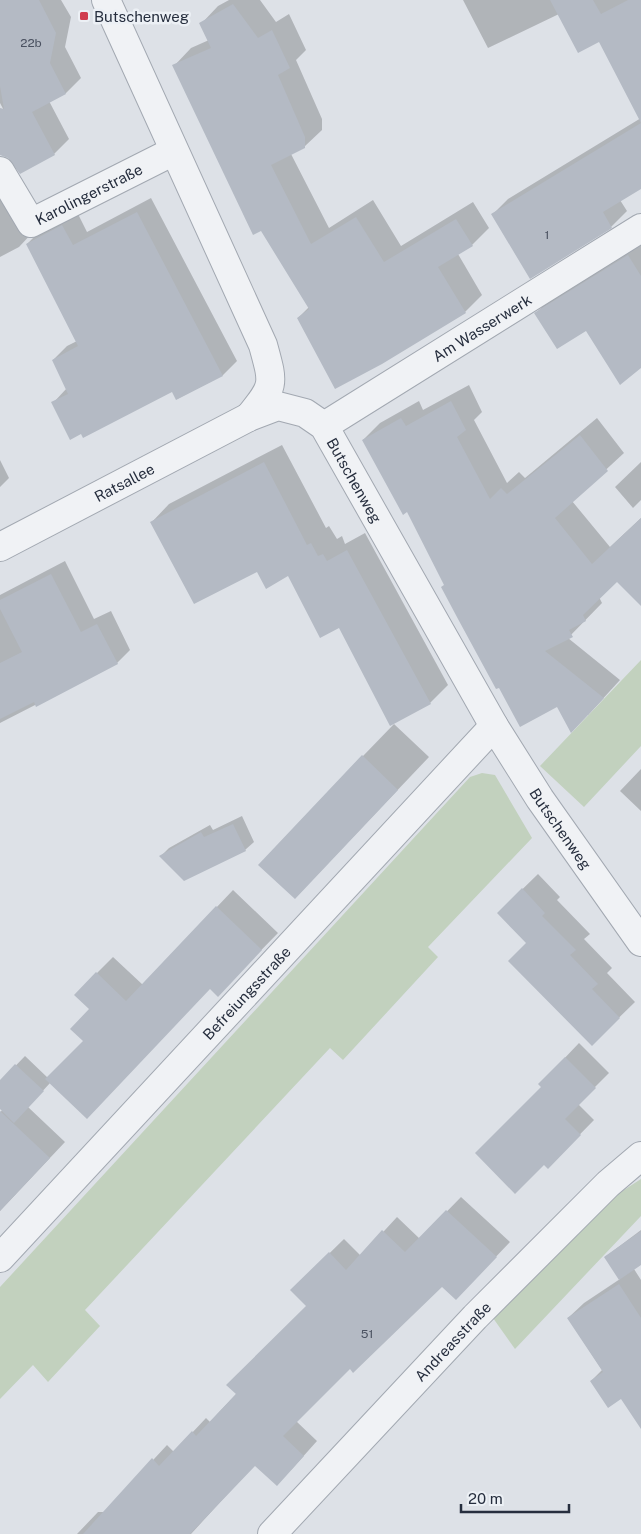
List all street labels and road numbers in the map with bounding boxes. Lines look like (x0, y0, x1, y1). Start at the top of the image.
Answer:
street label: Karolingerstraße (32, 160, 145, 228)
street label: Am Wasserwerk (429, 290, 534, 365)
street label: Butschenweg (324, 435, 386, 526)
street label: Ratsallee (91, 460, 157, 505)
street label: Butschenweg (527, 785, 595, 872)
street label: Befreiungsstraße (199, 943, 294, 1043)
street label: Andreasstraße (411, 1298, 494, 1385)

